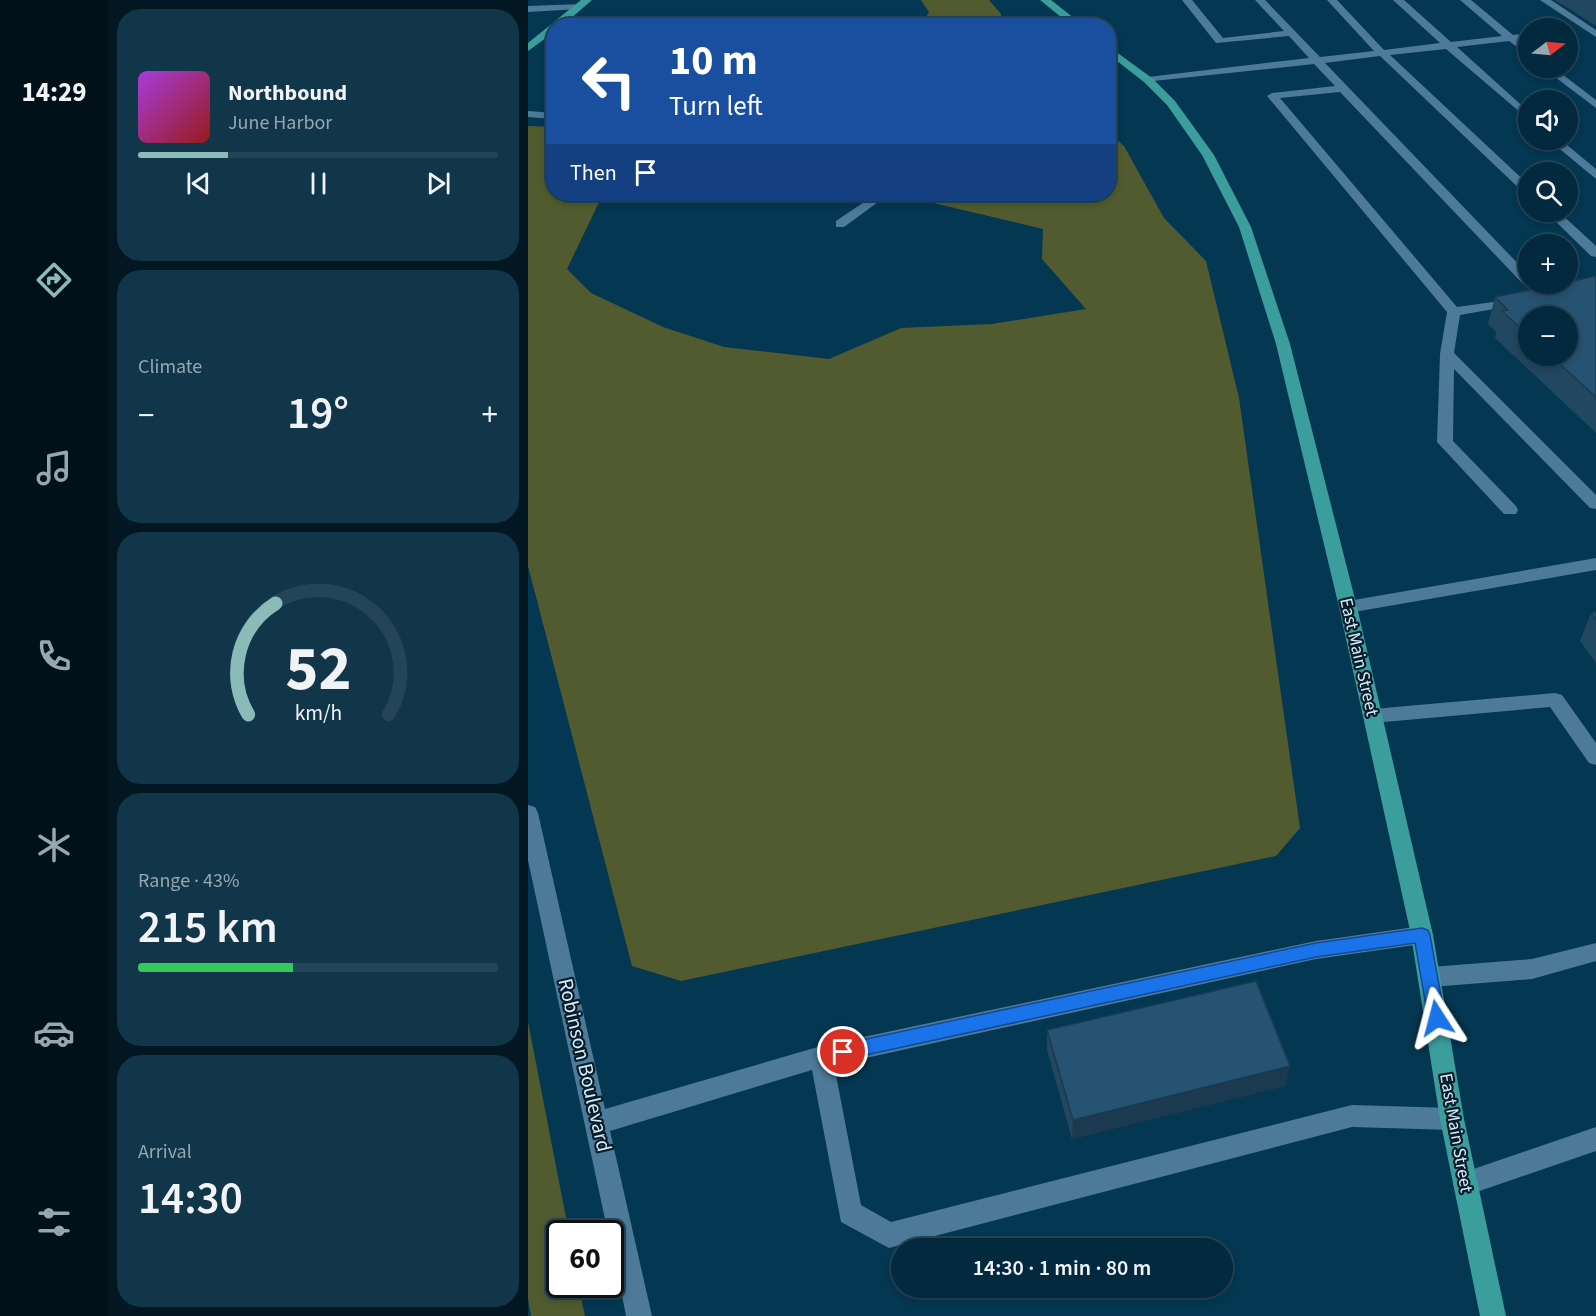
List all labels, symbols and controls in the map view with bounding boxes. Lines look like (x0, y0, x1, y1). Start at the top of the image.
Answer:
north arrow (1518, 18, 1578, 78)
map controls (1518, 18, 1578, 366)
text: 10 m (669, 31, 758, 91)
icon: left (570, 42, 648, 120)
text: 14:29 (21, 73, 87, 112)
text: Northbound (228, 77, 347, 109)
text: Turn left (669, 87, 763, 126)
button: sound (1518, 90, 1578, 150)
text: June Harbor (228, 109, 332, 137)
icon: arrive (629, 156, 662, 189)
text: Then (570, 157, 617, 189)
button: search (1518, 162, 1578, 222)
icon: previous (182, 167, 215, 200)
icon: pause (302, 167, 335, 200)
icon: next (422, 167, 455, 200)
button: + (1518, 234, 1578, 294)
icon: directions (33, 259, 75, 301)
button: − (1518, 306, 1578, 366)
text: Climate (138, 353, 202, 381)
text: 19° (287, 382, 349, 446)
text: − (138, 392, 154, 439)
text: + (482, 392, 498, 439)
icon: music (33, 447, 75, 489)
street label: East Main Street (1333, 595, 1385, 719)
text: 52 (285, 625, 351, 714)
icon: phone (33, 635, 75, 677)
text: km/h (294, 698, 342, 729)
icon: climate (33, 824, 75, 866)
text: Range · 43% (138, 867, 239, 895)
text: 215 km (138, 896, 278, 960)
street label: Robinson Boulevard (550, 975, 620, 1155)
position arrow (1405, 986, 1469, 1050)
icon: car (33, 1012, 75, 1054)
pin (817, 1026, 868, 1077)
icon: arrive (826, 1035, 859, 1068)
street label: East Main Street (1433, 1071, 1479, 1195)
text: Arrival (138, 1138, 192, 1166)
text: 14:30 (138, 1167, 243, 1231)
icon: filters (33, 1201, 75, 1243)
speed limit sign: 60 (546, 1220, 624, 1298)
text: 14:30 · 1 min · 80 m (973, 1252, 1151, 1284)

